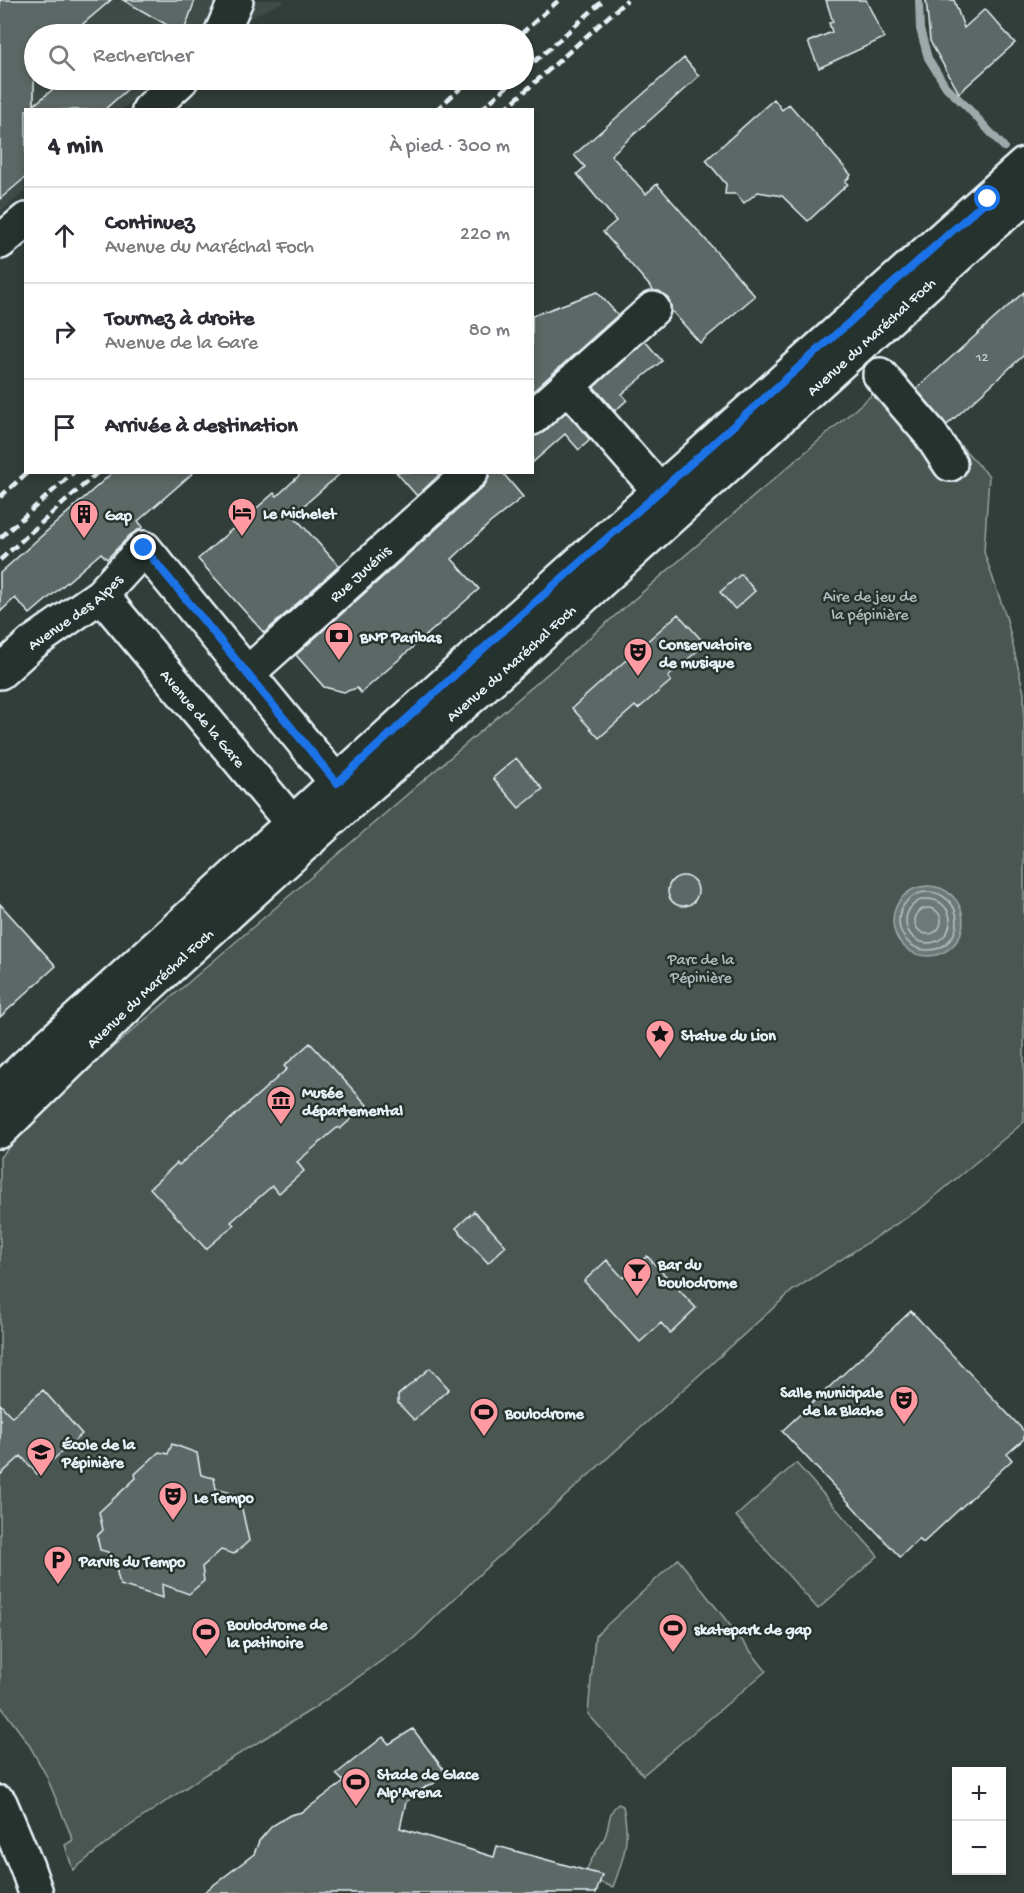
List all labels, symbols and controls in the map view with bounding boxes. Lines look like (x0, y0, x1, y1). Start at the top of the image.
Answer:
search box (24, 24, 534, 90)
icon: search (45, 41, 78, 74)
text: Rechercher (93, 44, 193, 70)
text: 4 min (48, 132, 103, 163)
text: À pied · 300 m (389, 136, 510, 159)
route start (974, 185, 1000, 211)
text: Continuez (105, 211, 194, 237)
icon: ahead (48, 219, 81, 252)
text: 220 m (460, 224, 510, 247)
text: Avenue du Maréchal Foch (105, 237, 314, 260)
street label: Avenue du Maréchal Foch (804, 275, 941, 402)
text: Tournez à droite (105, 307, 254, 333)
icon: right (48, 315, 81, 348)
text: 80 m (469, 320, 510, 343)
text: Avenue de la Gare (105, 333, 258, 356)
house number: 12 (975, 350, 988, 367)
icon: arrive (48, 411, 81, 444)
text: Arrivée à destination (105, 414, 298, 440)
hotel icon: Le Michelet (226, 496, 258, 538)
building icon: Gap (68, 498, 100, 540)
place label: Le Michelet (263, 506, 338, 525)
place label: Gap (105, 508, 132, 527)
route end (130, 534, 156, 560)
street label: Rue Juvénis (327, 542, 397, 608)
street label: Avenue des Alpes (25, 571, 129, 656)
park label: Aire de jeu de la pépinière (823, 589, 918, 626)
street label: Avenue du Maréchal Foch (444, 602, 582, 727)
bank icon: BNP Paribas (323, 620, 355, 662)
place label: BNP Paribas (359, 630, 442, 649)
theatre icon: Conservatoire de musique (622, 636, 654, 678)
place label: Conservatoire de musique (658, 637, 752, 674)
street label: Avenue de la Gare (154, 667, 248, 773)
street label: Avenue du Maréchal Foch (84, 925, 219, 1054)
park label: Parc de la Pépinière (667, 952, 735, 989)
place icon: Statue du Lion (644, 1018, 676, 1060)
place label: Statue du Lion (681, 1028, 776, 1047)
museum icon: Musée départemental (265, 1084, 297, 1126)
place label: Musée départemental (302, 1085, 403, 1122)
bar icon: Bar du boulodrome (621, 1256, 653, 1298)
place label: Bar du boulodrome (657, 1257, 738, 1294)
theatre icon: Salle municipale de la Blache (888, 1384, 920, 1426)
place label: Salle municipale de la Blache (780, 1385, 884, 1422)
sports icon: Boulodrome (468, 1396, 500, 1438)
place label: Boulodrome (504, 1406, 585, 1425)
school or university icon: École de la Pépinière (25, 1436, 57, 1478)
place label: École de la Pépinière (61, 1436, 136, 1474)
theatre icon: Le Tempo (157, 1480, 189, 1522)
place label: Le Tempo (194, 1490, 255, 1509)
parking icon: Parvis du Tempo (42, 1544, 74, 1586)
place label: Parvis du Tempo (78, 1554, 186, 1573)
sports icon: skatepark de gap (657, 1612, 689, 1654)
sports icon: Boulodrome de la patinoire (190, 1616, 222, 1658)
place label: Boulodrome de la patinoire (226, 1617, 328, 1654)
place label: skatepark de gap (694, 1622, 811, 1641)
sports icon: Stade de Glace Alp'Arena (340, 1766, 372, 1808)
place label: Stade de Glace Alp'Arena (376, 1767, 480, 1804)
map controls (952, 1767, 1006, 1875)
button: + (952, 1767, 1006, 1821)
button: − (952, 1821, 1006, 1875)

